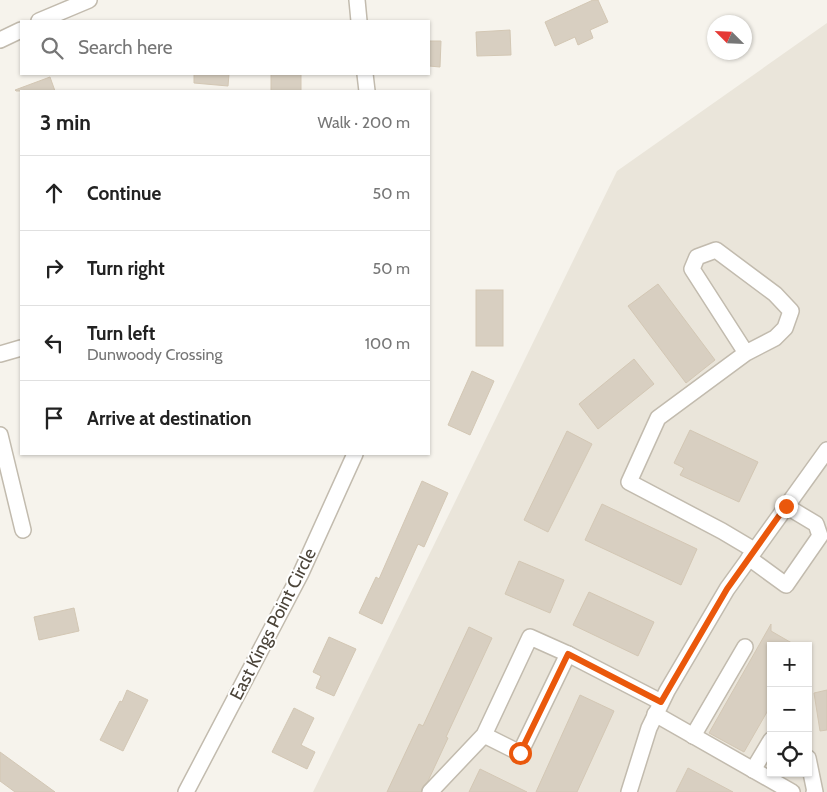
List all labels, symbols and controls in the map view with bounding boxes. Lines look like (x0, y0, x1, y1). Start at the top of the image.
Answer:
north arrow (707, 15, 752, 60)
search box (20, 20, 430, 75)
icon: search (38, 34, 66, 62)
text: Search here (78, 36, 172, 59)
text: 3 min (40, 110, 91, 135)
text: Walk · 200 m (318, 113, 410, 132)
icon: ahead (40, 179, 68, 207)
text: Continue (87, 182, 161, 205)
text: 50 m (373, 184, 410, 203)
icon: right (40, 254, 68, 282)
text: Turn right (87, 257, 165, 280)
text: 50 m (373, 259, 410, 278)
text: Turn left (87, 322, 155, 345)
icon: left (40, 329, 68, 357)
text: 100 m (365, 334, 410, 353)
text: Dunwoody Crossing (87, 345, 222, 364)
icon: arrive (40, 404, 68, 432)
text: Arrive at destination (87, 407, 251, 430)
route end (775, 495, 798, 518)
street label: East Kings Point Circle (225, 544, 321, 704)
map controls (767, 642, 812, 777)
button: + (767, 642, 812, 687)
button: − (767, 687, 812, 732)
button: locate (767, 732, 812, 777)
route start (509, 742, 532, 765)

